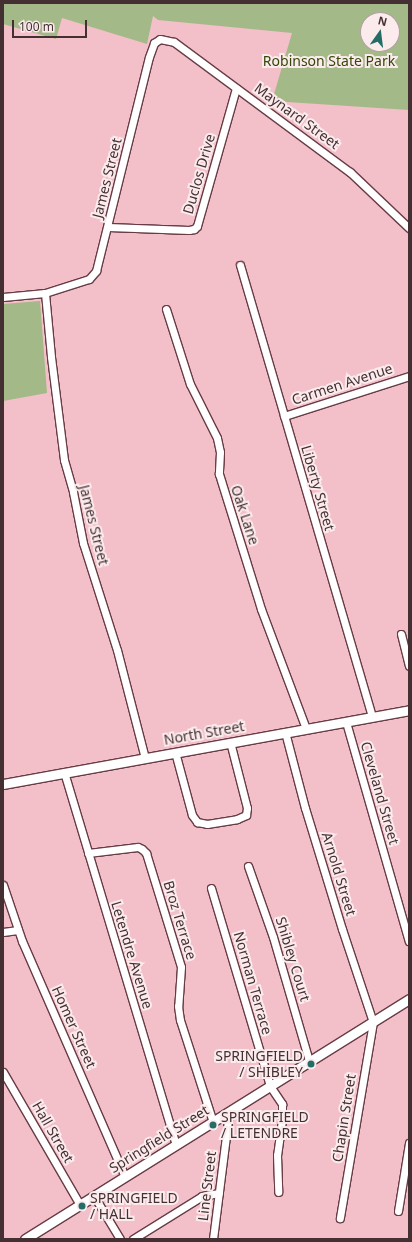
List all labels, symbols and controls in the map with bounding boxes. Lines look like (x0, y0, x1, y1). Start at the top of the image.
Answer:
scale bar (14, 12, 89, 38)
north arrow (360, 12, 400, 52)
text: N (377, 12, 389, 29)
text: 100 m (19, 18, 54, 35)
park label: Robinson State Park (263, 53, 395, 69)
street label: Maynard Street (251, 80, 343, 152)
street label: Duclos Drive (180, 132, 218, 216)
street label: James Street (89, 136, 125, 220)
street label: Carmen Avenue (290, 360, 394, 408)
street label: Liberty Street (298, 443, 338, 533)
street label: James Street (76, 483, 112, 567)
street label: Oak Lane (227, 483, 263, 547)
street label: North Street (162, 718, 246, 748)
street label: Cleveland Street (357, 739, 403, 847)
street label: Arnold Street (318, 830, 360, 918)
street label: Broz Terrace (160, 879, 200, 961)
street label: Letendre Avenue (108, 899, 156, 1011)
street label: Shibley Court (272, 915, 314, 1003)
street label: Norman Terrace (230, 929, 276, 1037)
street label: Homer Street (48, 983, 100, 1071)
place label: SPRINGFIELD / SHIBLEY (215, 1048, 303, 1080)
marker: SPRINGFIELD / SHIBLEY (306, 1059, 316, 1069)
street label: Chapin Street (329, 1073, 359, 1163)
street label: Hall Street (29, 1098, 77, 1166)
street label: Springfield Street (106, 1102, 212, 1176)
place label: SPRINGFIELD / LETENDRE (221, 1109, 309, 1142)
marker: SPRINGFIELD / LETENDRE (208, 1120, 218, 1130)
street label: Line Street (194, 1150, 220, 1222)
place label: SPRINGFIELD / HALL (90, 1190, 178, 1222)
marker: SPRINGFIELD / HALL (77, 1201, 87, 1211)

